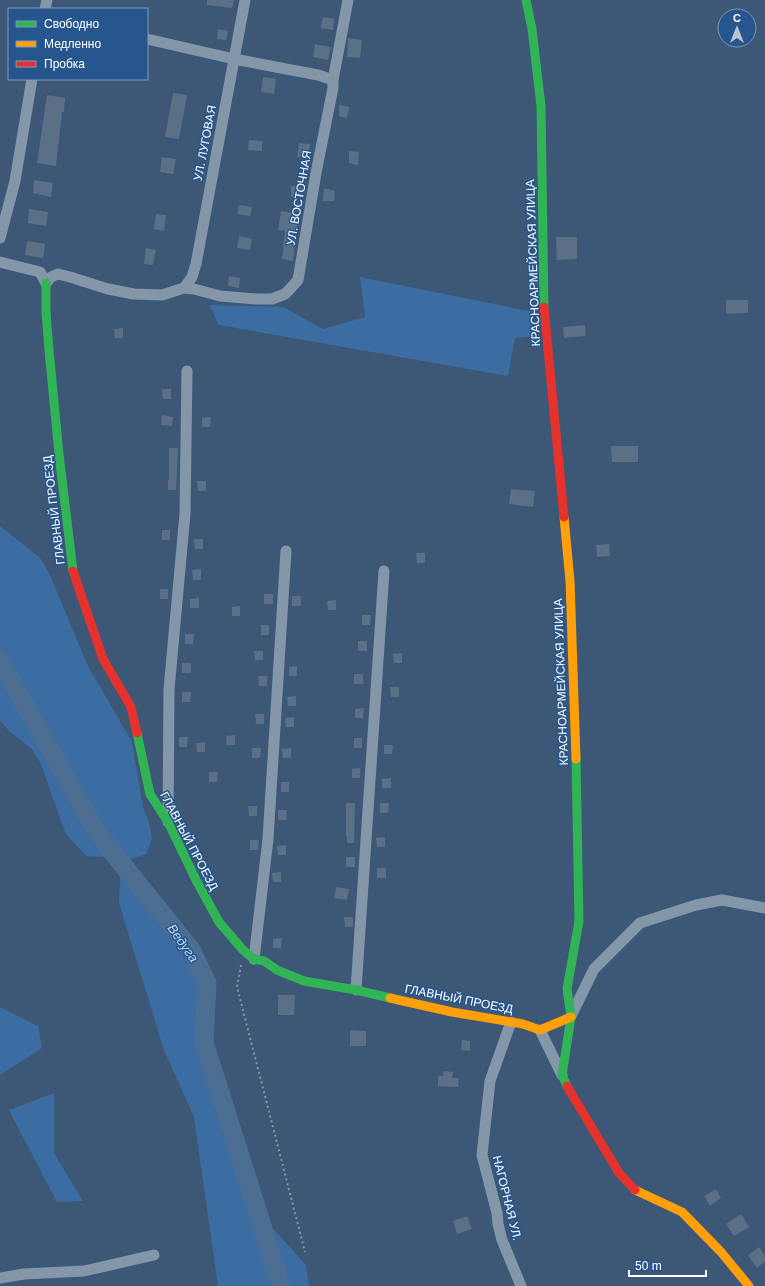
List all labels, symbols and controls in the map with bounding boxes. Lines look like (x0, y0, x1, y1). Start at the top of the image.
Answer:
legend (8, 8, 148, 80)
north arrow (717, 8, 757, 48)
text: С (733, 12, 741, 24)
text: Свободно (44, 17, 99, 31)
text: Медленно (44, 37, 101, 51)
text: Пробка (44, 57, 85, 71)
street label: УЛ. ЛУГОВАЯ (191, 104, 219, 182)
street label: УЛ. ВОСТОЧНАЯ (284, 149, 314, 247)
street label: КРАСНОАРМЕЙСКАЯ УЛИЦА (522, 179, 543, 347)
street label: ГЛАВНЫЙ ПРОЕЗД (39, 455, 68, 565)
street label: КРАСНОАРМЕЙСКАЯ УЛИЦА (550, 598, 571, 766)
street label: ГЛАВНЫЙ ПРОЕЗД (157, 789, 222, 893)
water label: Ведуга (165, 921, 201, 965)
street label: ГЛАВНЫЙ ПРОЕЗД (404, 981, 514, 1016)
street label: НАГОРНАЯ УЛ. (490, 1154, 524, 1242)
scale bar (629, 1252, 706, 1278)
text: 50 m (635, 1259, 662, 1273)

